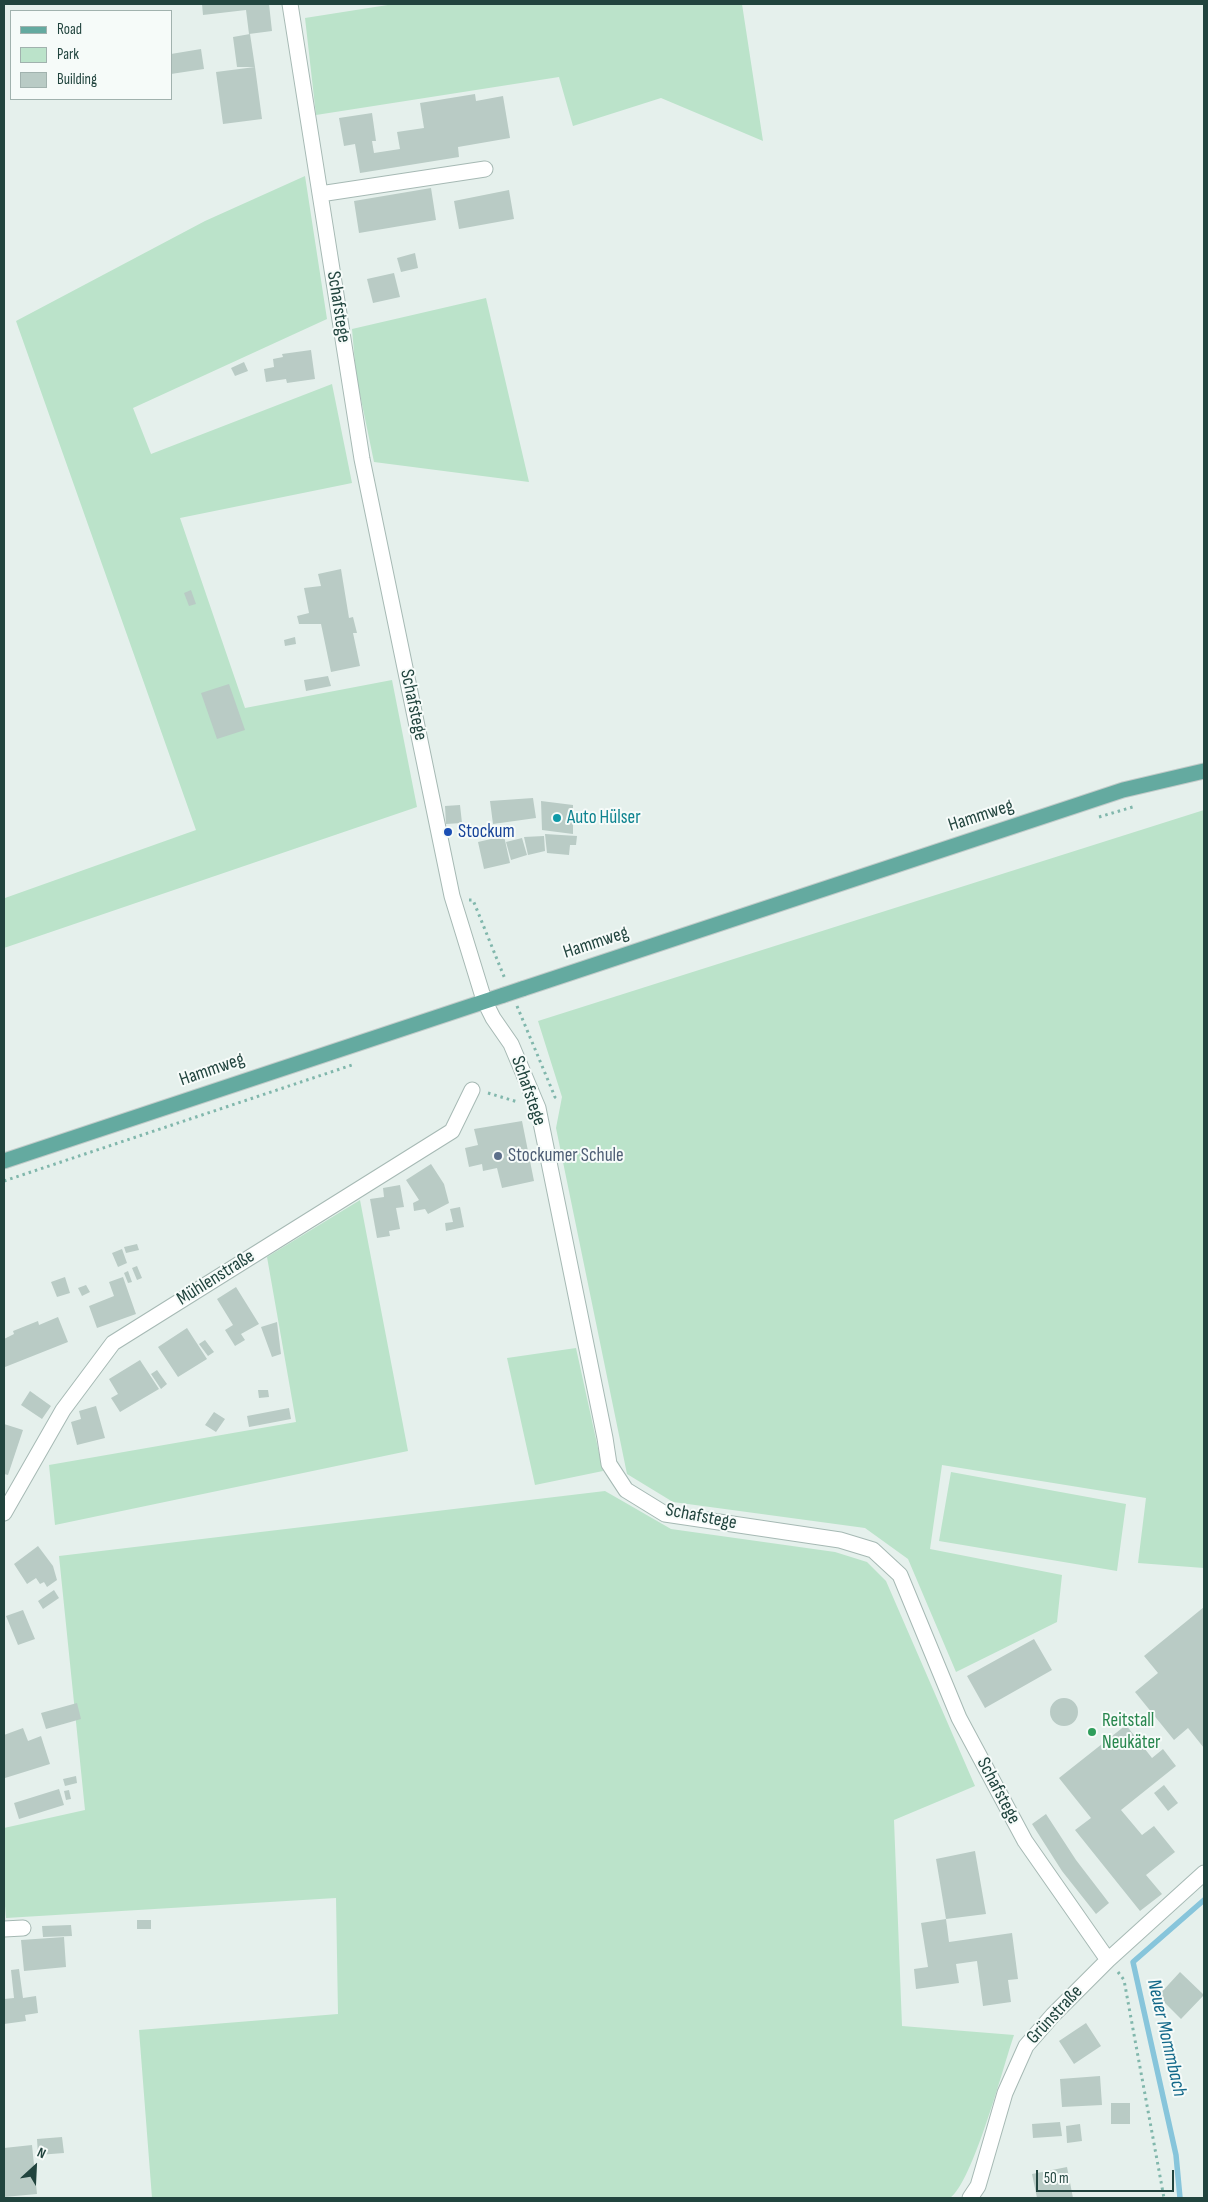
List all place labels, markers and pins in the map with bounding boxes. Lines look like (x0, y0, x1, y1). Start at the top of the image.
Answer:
place label: Auto Hülser (567, 807, 641, 829)
marker: Auto Hülser (551, 812, 563, 824)
place label: Stockum (458, 821, 515, 843)
marker: Stockum (442, 826, 454, 838)
place label: Stockumer Schule (508, 1145, 624, 1167)
marker: Stockumer Schule (492, 1150, 504, 1162)
place label: Reitstall Neukäter (1102, 1710, 1161, 1754)
marker: Reitstall Neukäter (1086, 1726, 1098, 1738)

